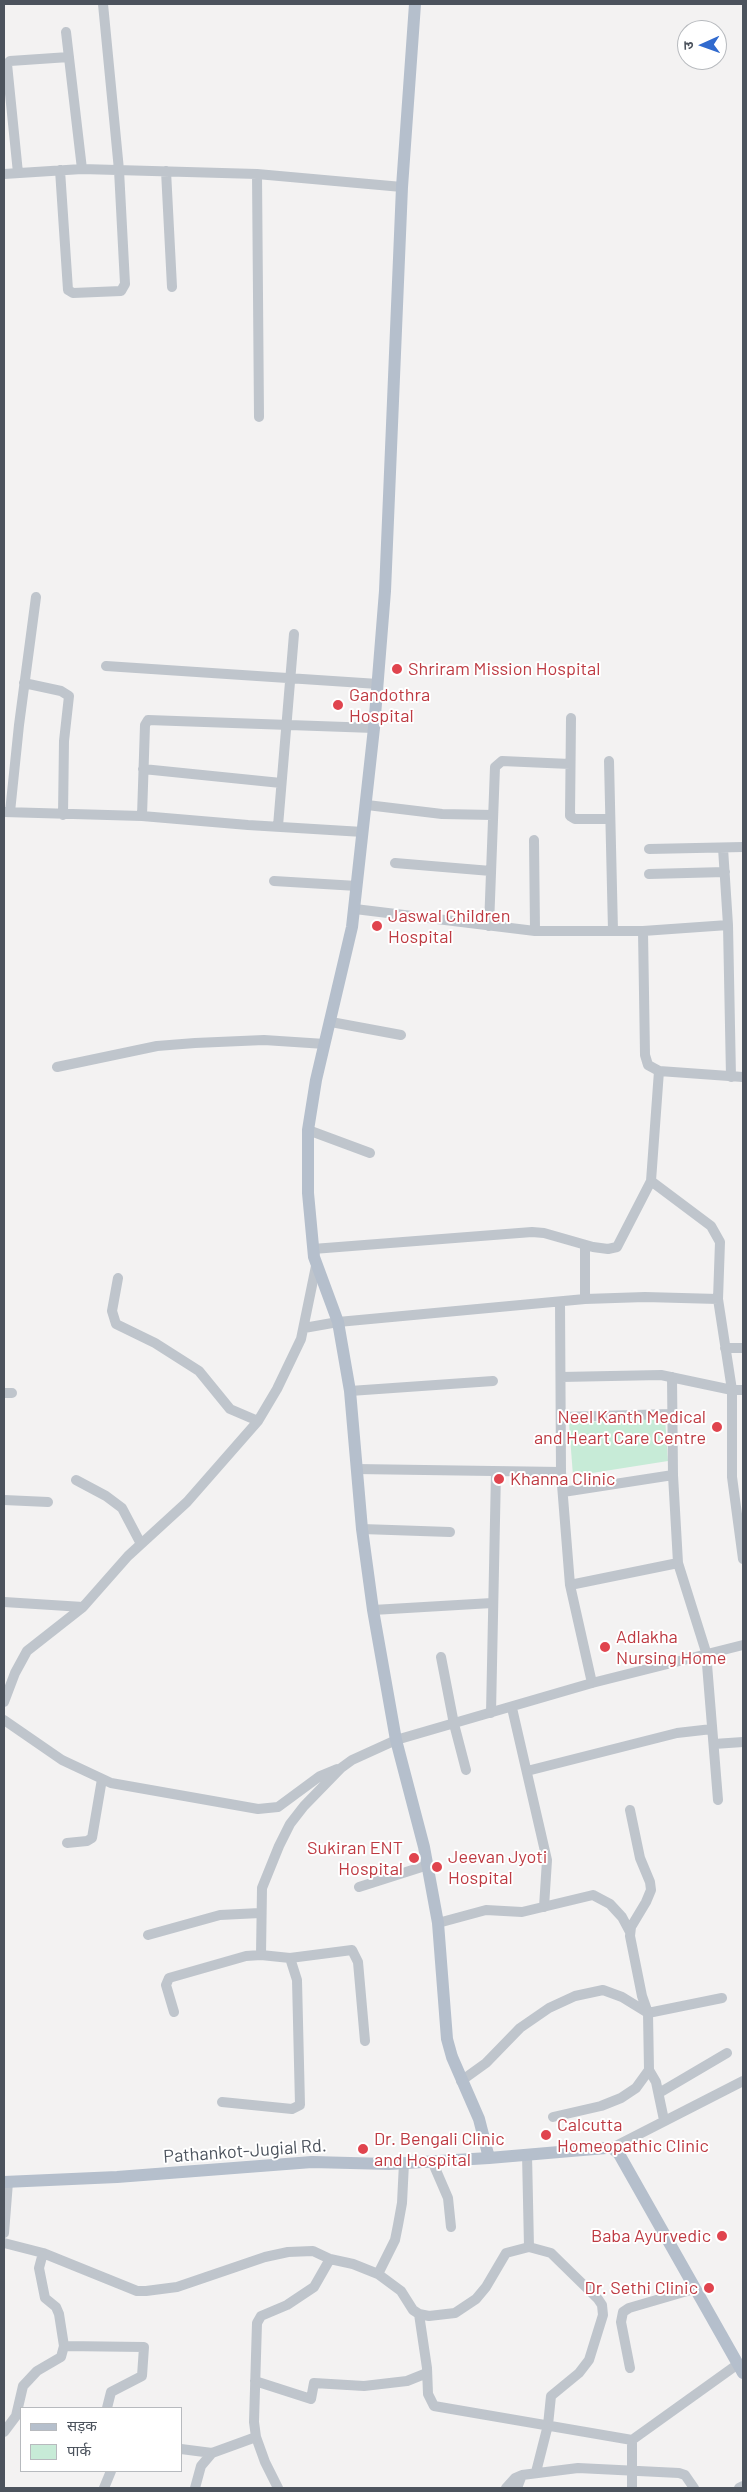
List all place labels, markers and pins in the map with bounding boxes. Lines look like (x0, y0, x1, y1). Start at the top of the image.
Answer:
place label: Shriram Mission Hospital (408, 658, 600, 680)
marker: Shriram Mission Hospital (390, 662, 404, 676)
place label: Gandothra Hospital (349, 684, 430, 726)
marker: Gandothra Hospital (331, 698, 345, 712)
place label: Jaswal Children Hospital (388, 905, 510, 948)
marker: Jaswal Children Hospital (370, 919, 384, 933)
place label: Neel Kanth Medical and Heart Care Centre (534, 1406, 706, 1448)
marker: Neel Kanth Medical and Heart Care Centre (710, 1420, 724, 1434)
place label: Khanna Clinic (510, 1468, 615, 1490)
marker: Khanna Clinic (492, 1472, 506, 1486)
place label: Adlakha Nursing Home (616, 1626, 726, 1668)
marker: Adlakha Nursing Home (598, 1640, 612, 1654)
place label: Sukiran ENT Hospital (307, 1837, 403, 1880)
place label: Jeevan Jyoti Hospital (448, 1846, 547, 1888)
marker: Sukiran ENT Hospital (407, 1851, 421, 1865)
marker: Jeevan Jyoti Hospital (430, 1860, 444, 1874)
place label: Calcutta Homeopathic Clinic (557, 2114, 709, 2156)
place label: Dr. Bengali Clinic and Hospital (374, 2128, 505, 2170)
marker: Calcutta Homeopathic Clinic (539, 2128, 553, 2142)
marker: Dr. Bengali Clinic and Hospital (356, 2142, 370, 2156)
place label: Baba Ayurvedic (591, 2225, 711, 2247)
marker: Baba Ayurvedic (715, 2229, 729, 2243)
place label: Dr. Sethi Clinic (585, 2277, 698, 2299)
marker: Dr. Sethi Clinic (702, 2281, 716, 2295)

